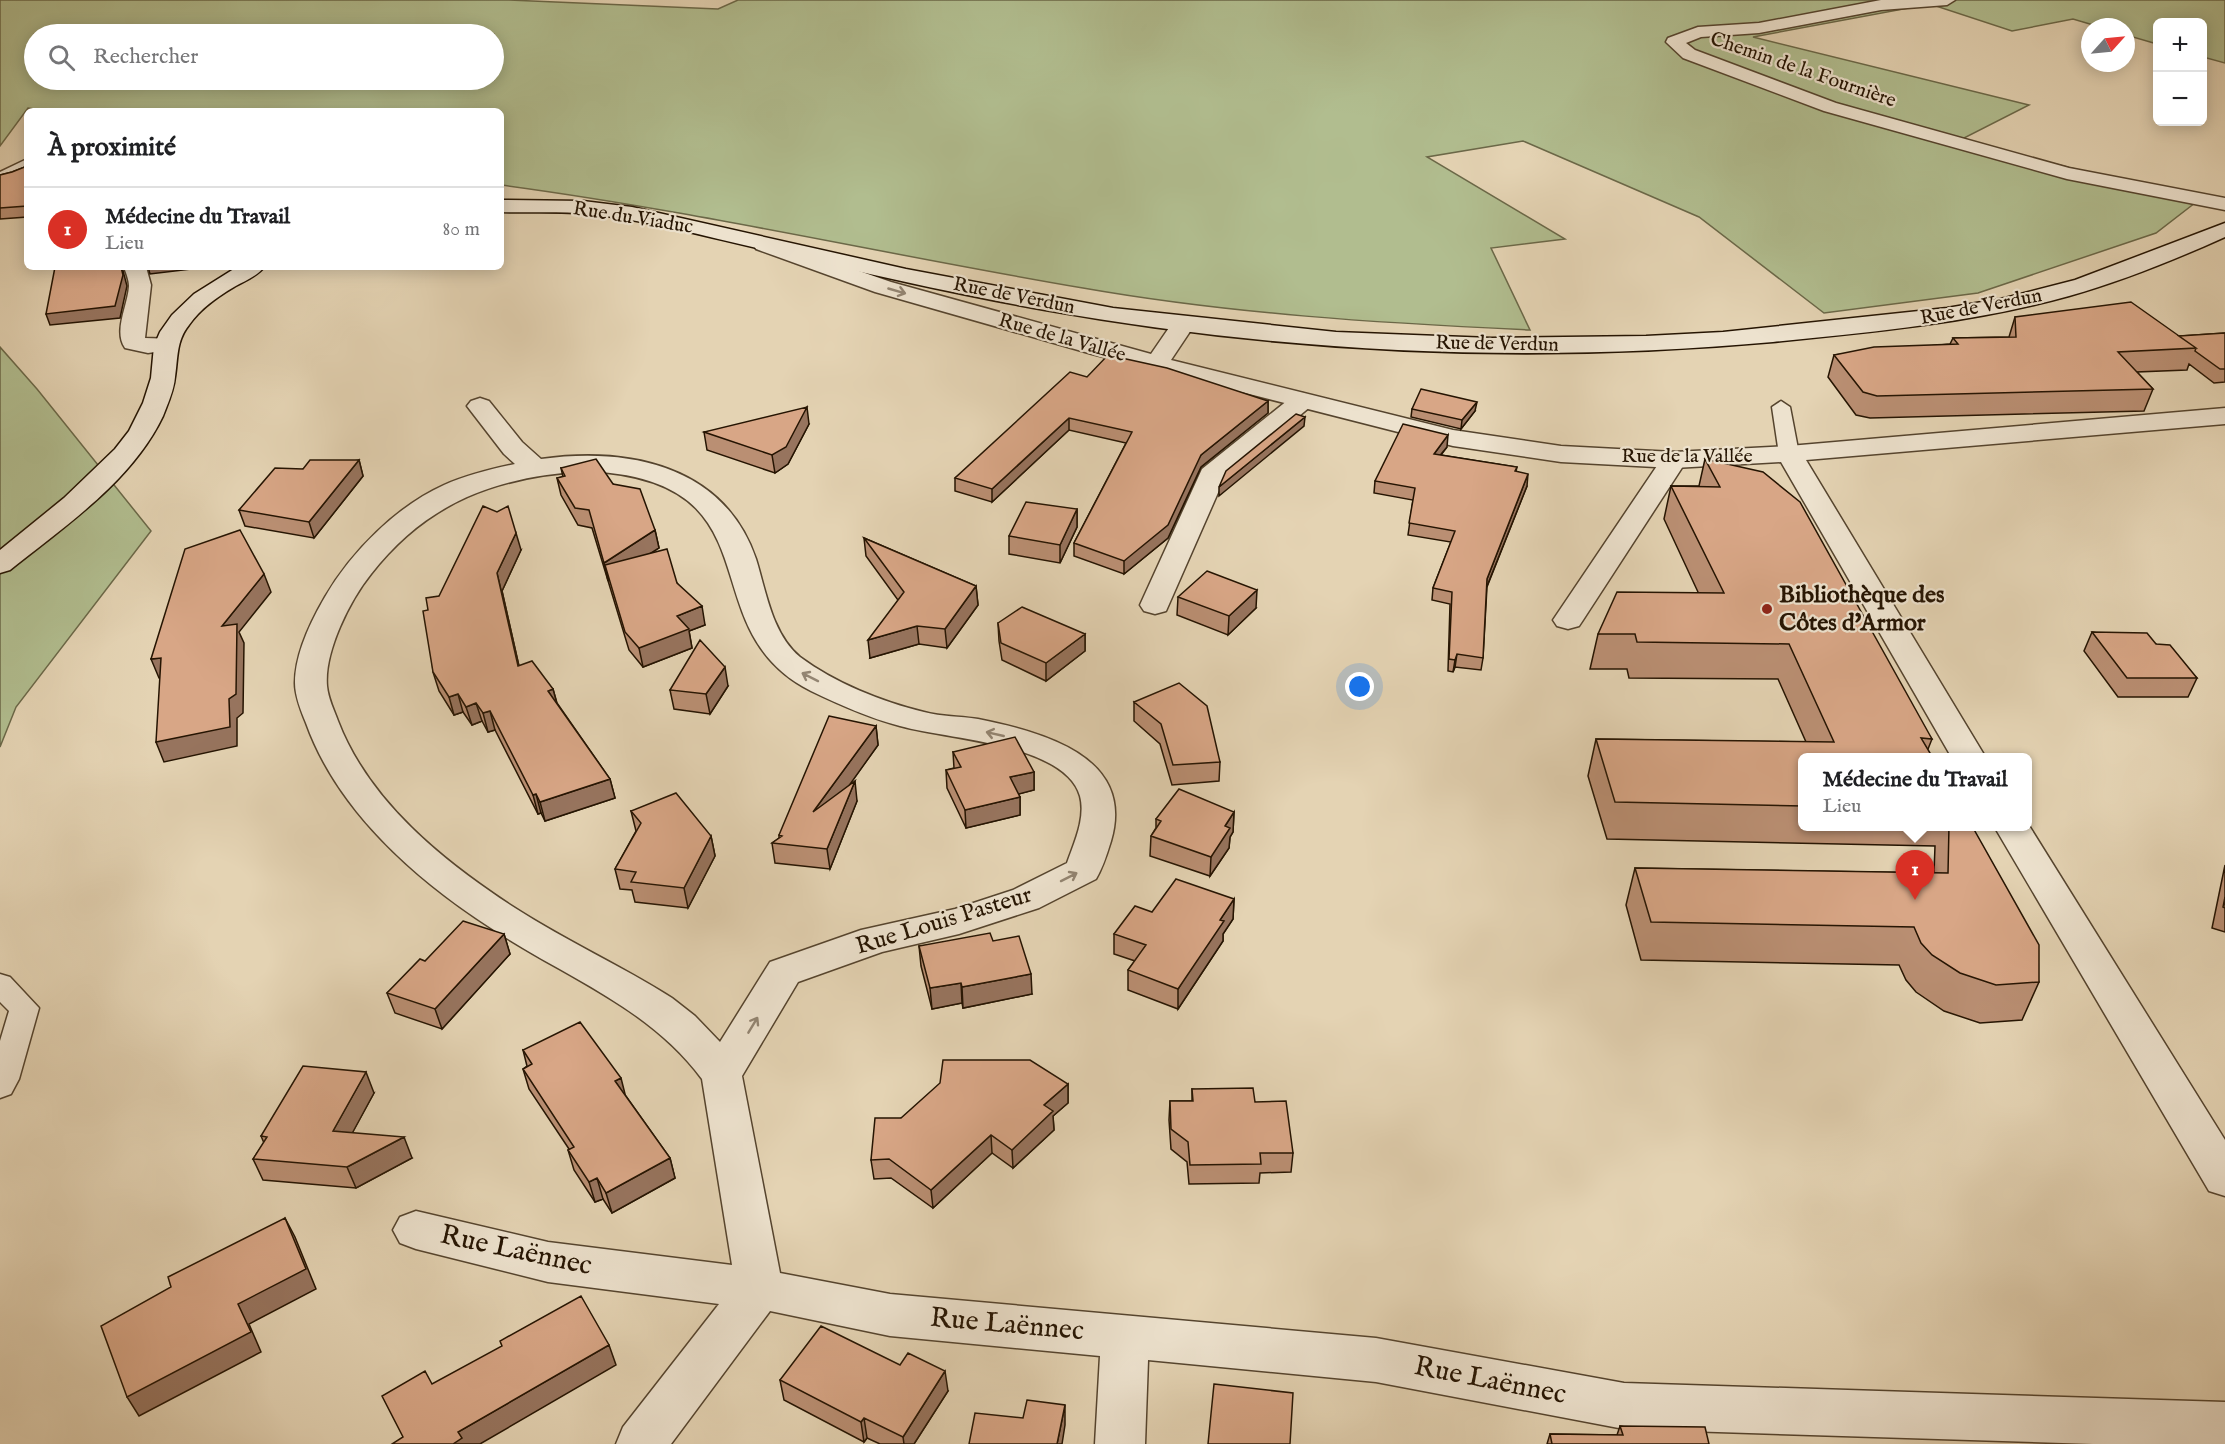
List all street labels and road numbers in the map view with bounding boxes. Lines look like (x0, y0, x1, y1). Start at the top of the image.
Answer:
street label: Chemin de la Fournière (1707, 26, 1899, 114)
street label: Rue du Viaduc (571, 196, 695, 240)
street label: Rue de Verdun (951, 272, 1077, 320)
street label: Rue de Verdun (1918, 283, 2044, 331)
street label: Rue de la Vallée (995, 308, 1129, 368)
street label: Rue de Verdun (1435, 330, 1559, 358)
street label: Rue de la Vallée (1621, 444, 1753, 469)
street label: Rue Louis Pasteur (852, 879, 1036, 963)
street label: Rue Laënnec (437, 1218, 595, 1284)
street label: Rue Laënnec (929, 1301, 1085, 1349)
street label: Rue Laënnec (1411, 1349, 1569, 1413)

